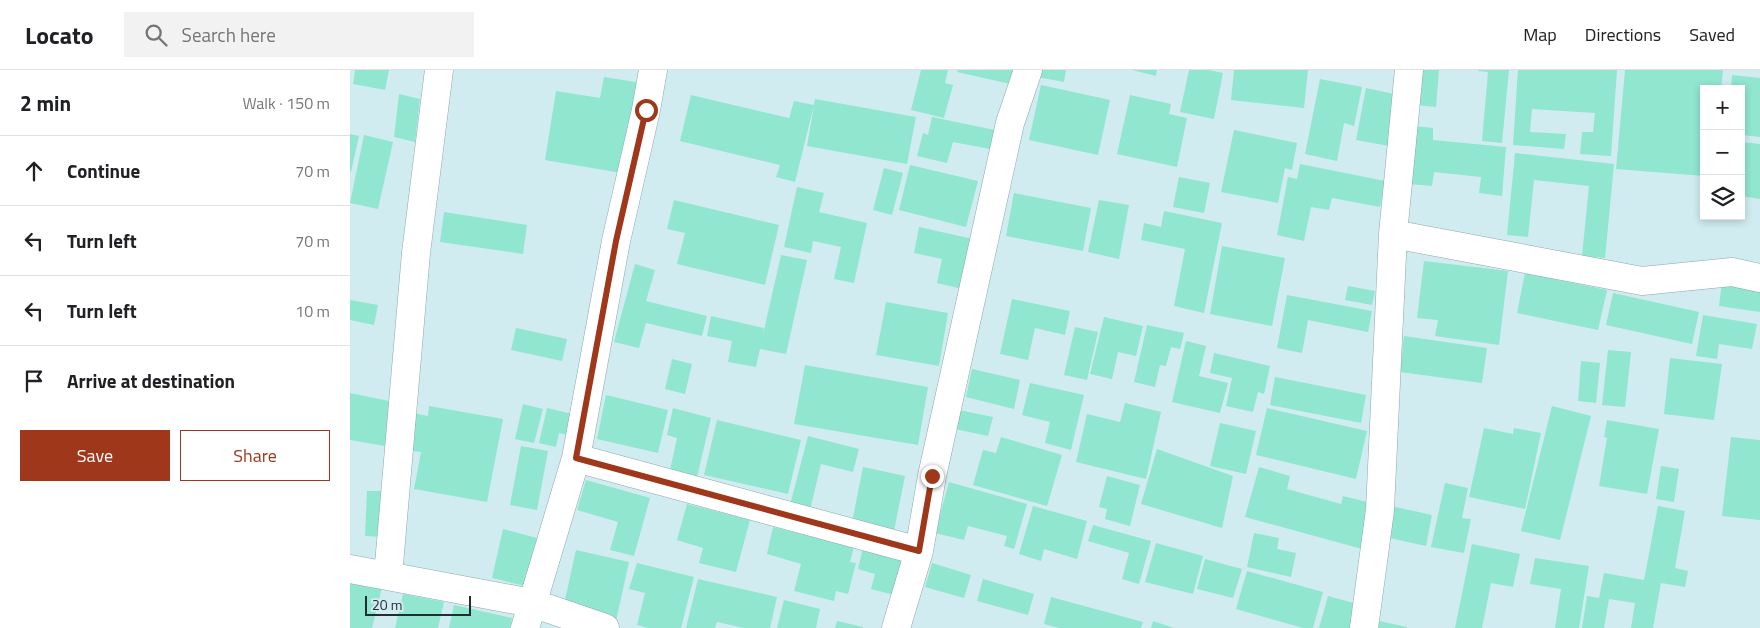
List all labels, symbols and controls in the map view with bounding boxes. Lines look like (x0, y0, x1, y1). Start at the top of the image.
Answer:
search box (124, 12, 474, 57)
text: Locato (25, 17, 94, 53)
text: Search here (182, 20, 276, 49)
icon: search (142, 21, 170, 49)
text: Map (1523, 21, 1557, 48)
text: Directions (1585, 21, 1661, 48)
text: Saved (1689, 21, 1735, 48)
map controls (1700, 85, 1745, 220)
button: + (1700, 85, 1745, 130)
text: 2 min (20, 87, 71, 119)
text: Walk · 150 m (242, 91, 330, 115)
route start (635, 99, 658, 122)
button: − (1700, 130, 1745, 175)
text: Continue (67, 156, 140, 185)
icon: ahead (20, 157, 48, 185)
text: 70 m (295, 159, 330, 183)
button: layers (1700, 175, 1745, 220)
text: Turn left (67, 226, 137, 255)
icon: left (20, 227, 48, 255)
text: 70 m (295, 229, 330, 253)
text: Turn left (67, 296, 137, 325)
icon: left (20, 297, 48, 325)
text: 10 m (295, 299, 330, 323)
text: Arrive at destination (67, 366, 235, 395)
icon: arrive (20, 367, 48, 395)
button: Save (20, 430, 170, 481)
button: Share (180, 430, 330, 481)
route end (921, 465, 944, 488)
scale bar (365, 593, 471, 616)
text: 20 m (372, 594, 402, 615)

